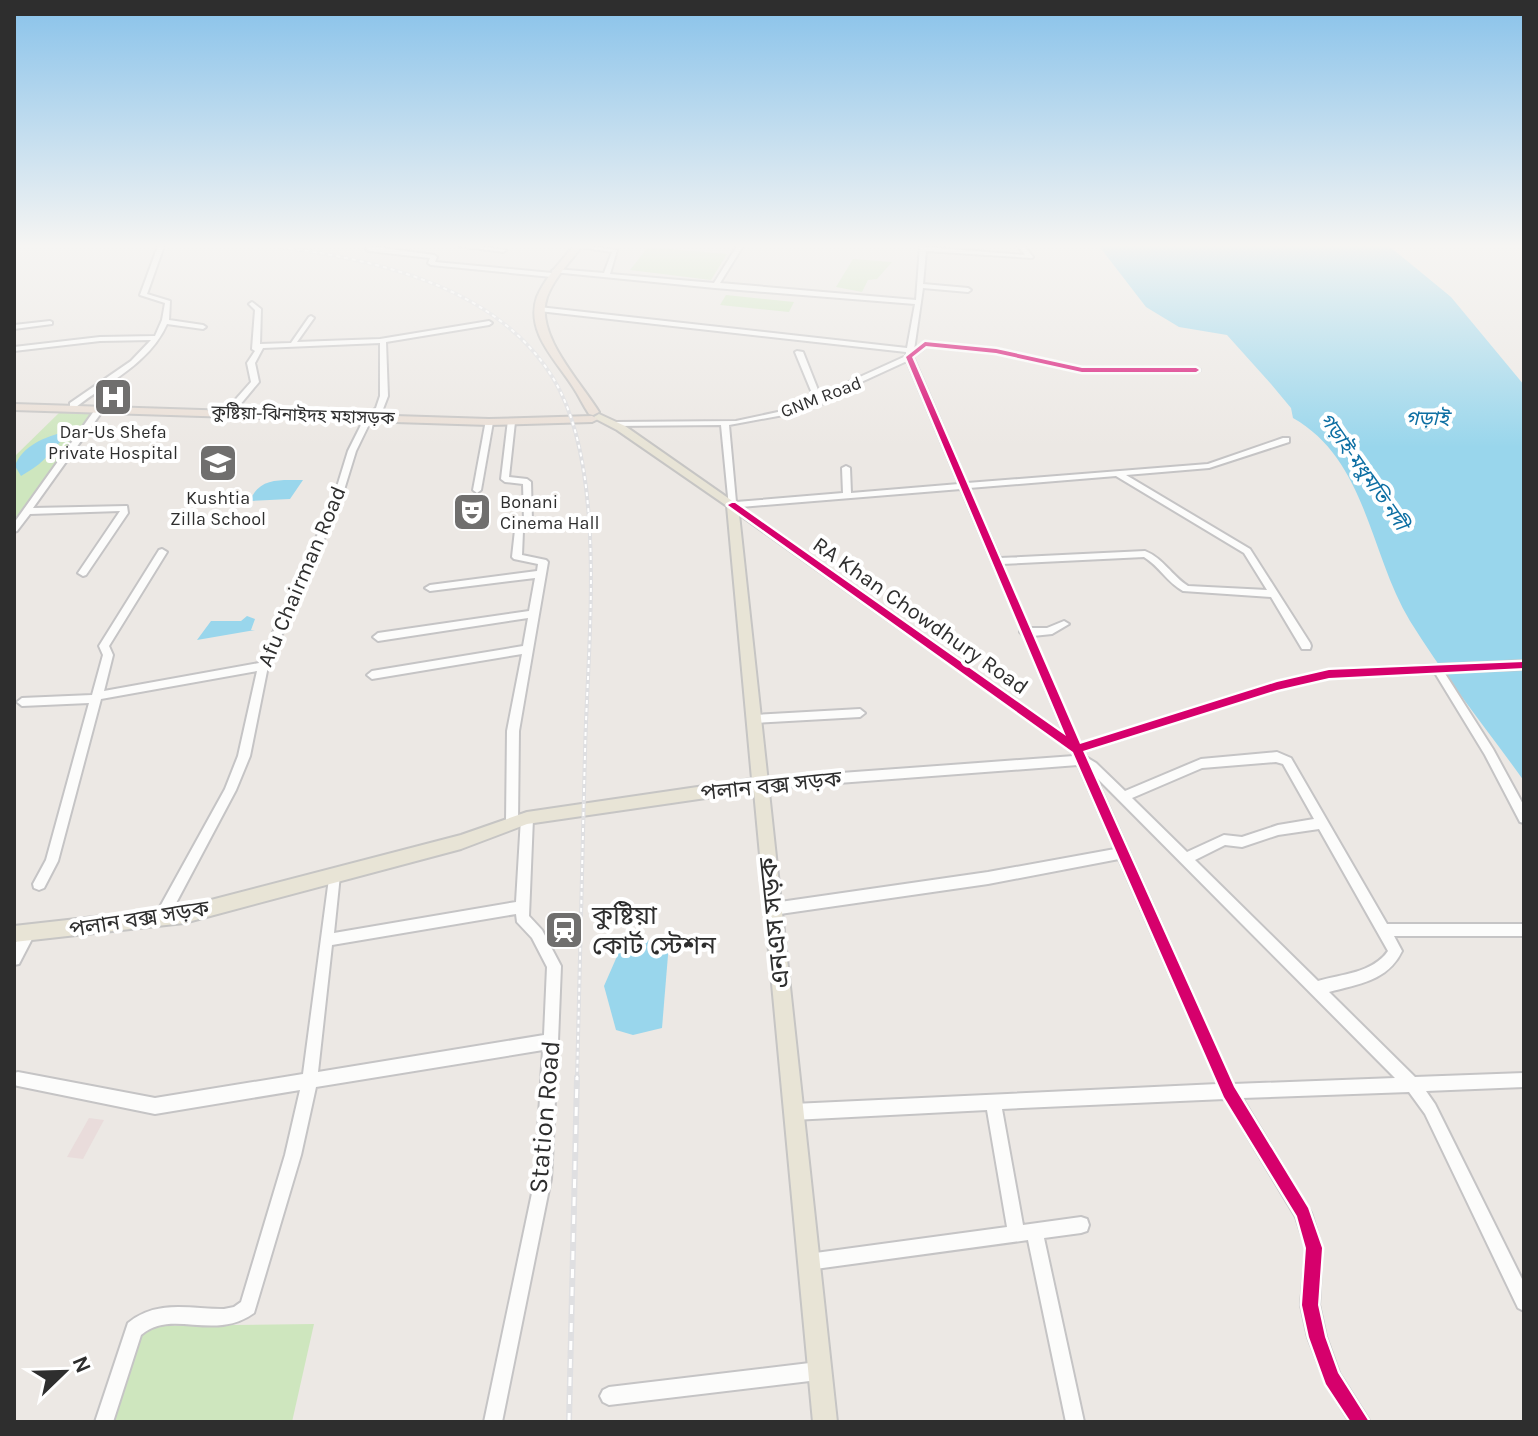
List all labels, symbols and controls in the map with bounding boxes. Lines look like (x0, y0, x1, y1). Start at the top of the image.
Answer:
street label: GNM Road (777, 372, 865, 422)
hospital icon: Dar-Us Shefa Private Hospital (92, 376, 134, 418)
street label: কুষ্টিয়া-ঝিনাইদহ মহাসড়ক (210, 401, 395, 429)
water label: গড়াই (1405, 406, 1452, 430)
water label: গড়াই-মধুমতি নদী (1315, 408, 1416, 537)
place label: Dar-Us Shefa Private Hospital (48, 421, 178, 464)
school or university icon: Kushtia Zilla School (197, 442, 239, 484)
street label: Afu Chairman Road (252, 482, 352, 671)
place label: Kushtia Zilla School (170, 487, 266, 530)
theatre icon: Bonani Cinema Hall (451, 491, 493, 533)
place label: Bonani Cinema Hall (500, 491, 600, 534)
street label: RA Khan Chowdhury Road (808, 531, 1033, 700)
street label: পলান বক্স সড়ক (700, 766, 843, 806)
street label: এনএস সড়ক (752, 855, 797, 990)
street label: পলান বক্স সড়ক (67, 895, 211, 943)
place label: কুষ্টিয়া কোর্ট স্টেশন (591, 900, 716, 961)
station icon: কুষ্টিয়া কোর্ট স্টেশন (543, 909, 585, 951)
street label: Station Road (522, 1039, 567, 1195)
north arrow (24, 1332, 104, 1412)
text: N (66, 1352, 97, 1377)

